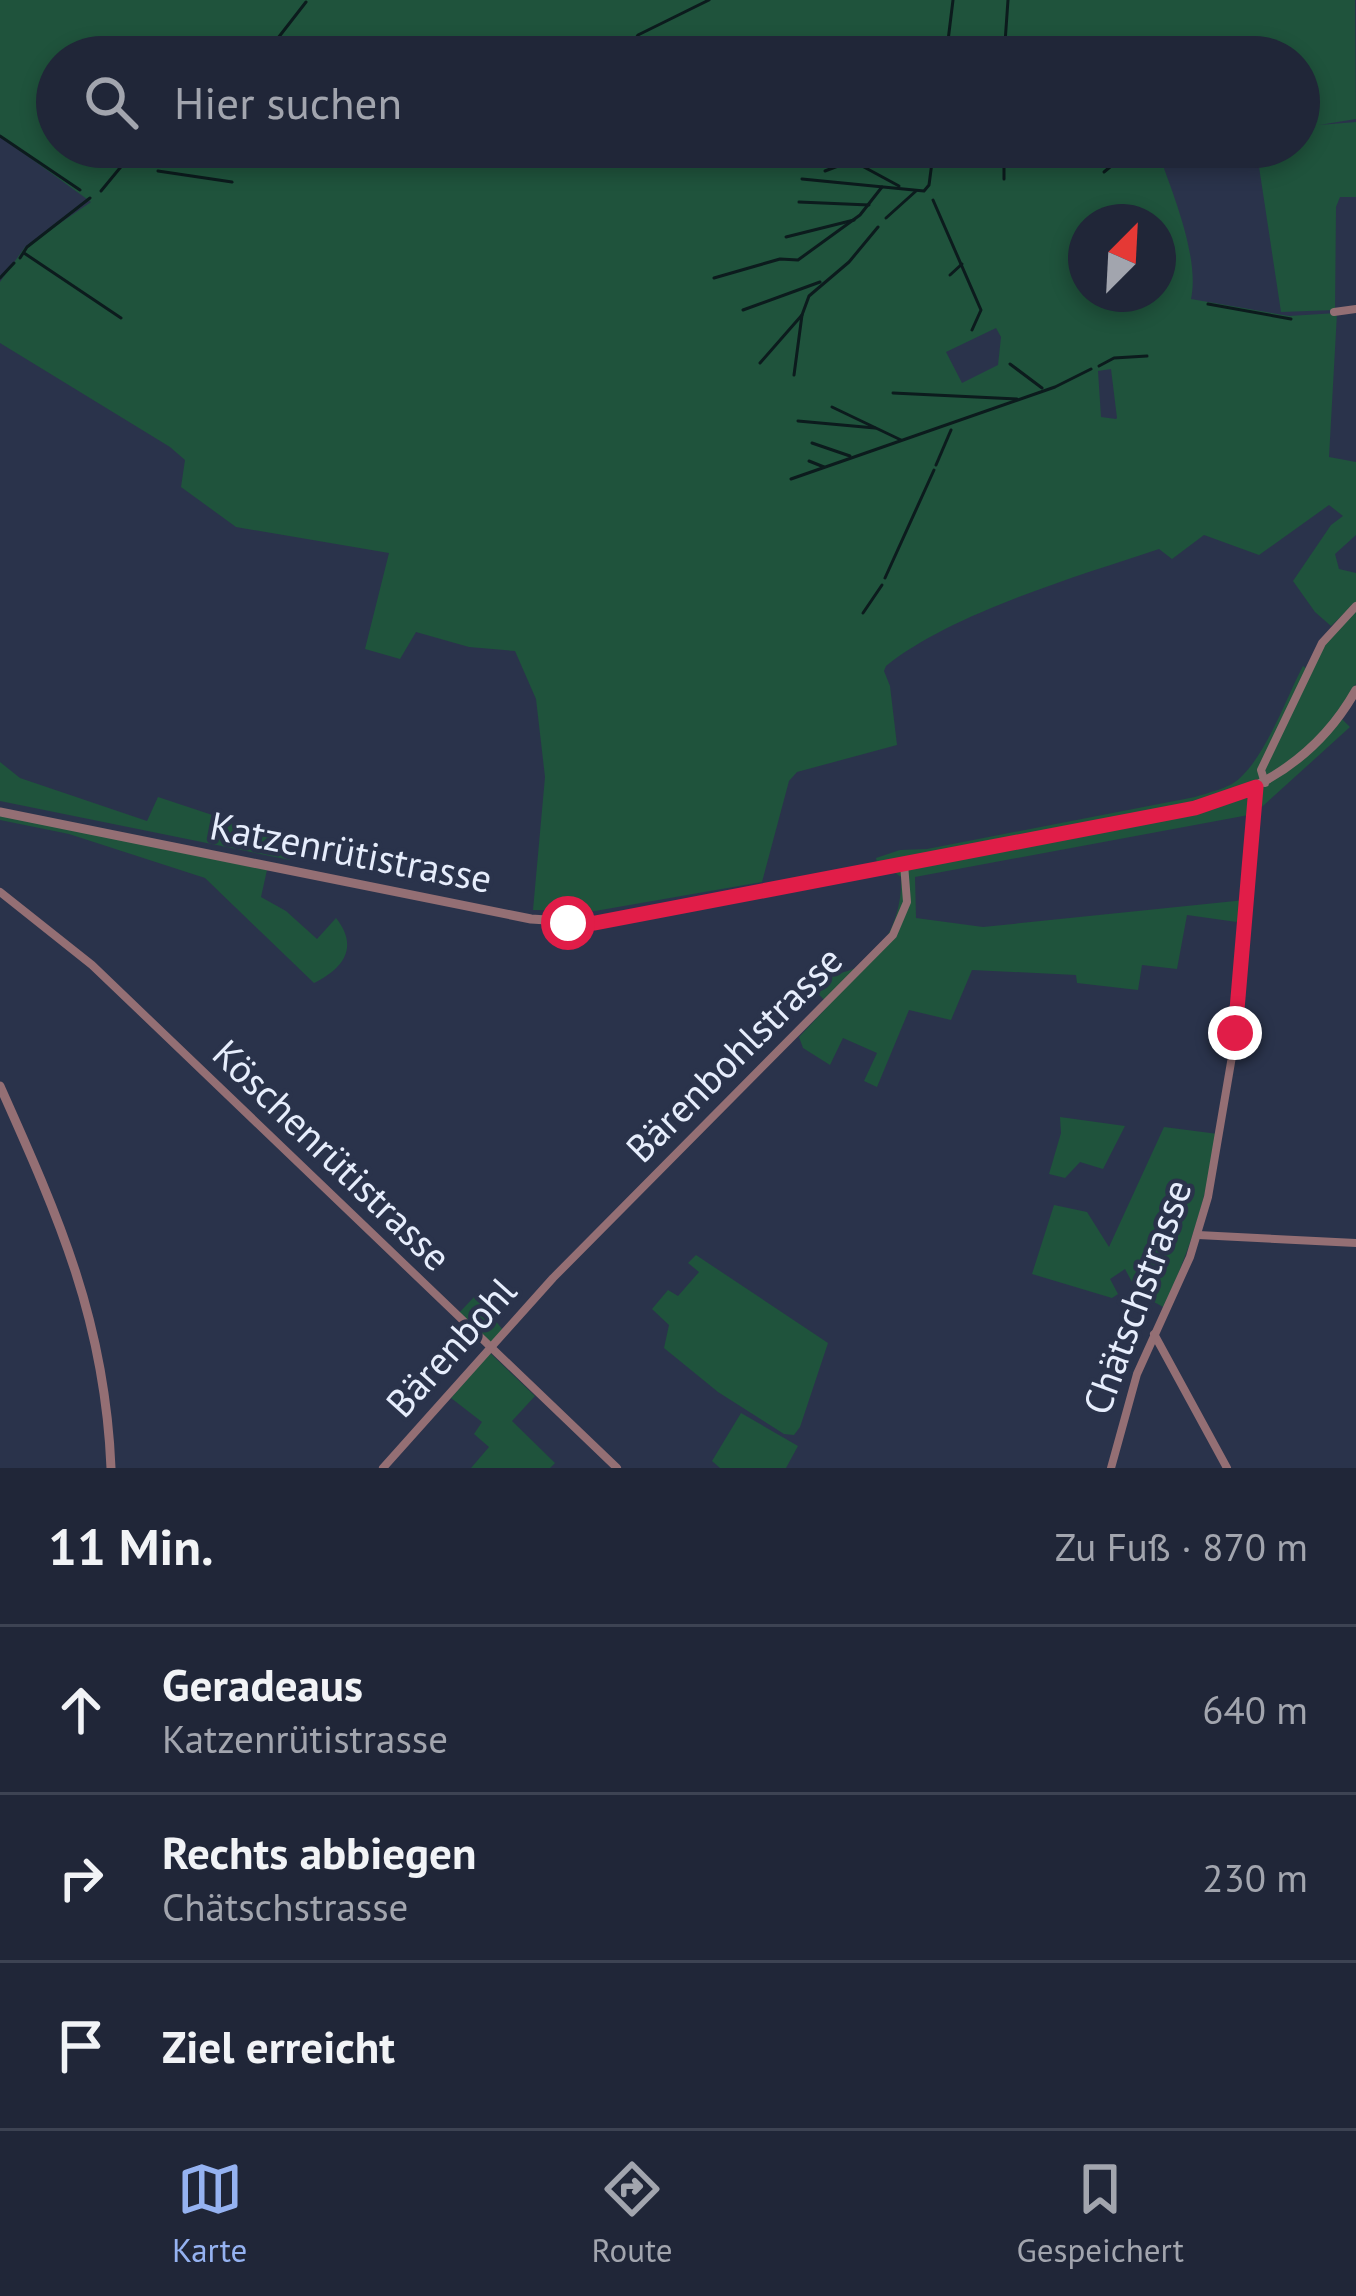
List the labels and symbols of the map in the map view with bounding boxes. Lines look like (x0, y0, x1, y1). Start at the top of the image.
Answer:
north arrow (1068, 204, 1176, 312)
street label: Katzenrütistrasse (206, 799, 496, 904)
route start (541, 896, 595, 950)
street label: Bärenbohlstrasse (614, 934, 853, 1173)
route end (1208, 1006, 1262, 1060)
street label: Köschenrütistrasse (202, 1028, 462, 1281)
street label: Chätschstrasse (1070, 1172, 1203, 1421)
street label: Bärenbohl (374, 1266, 527, 1427)

